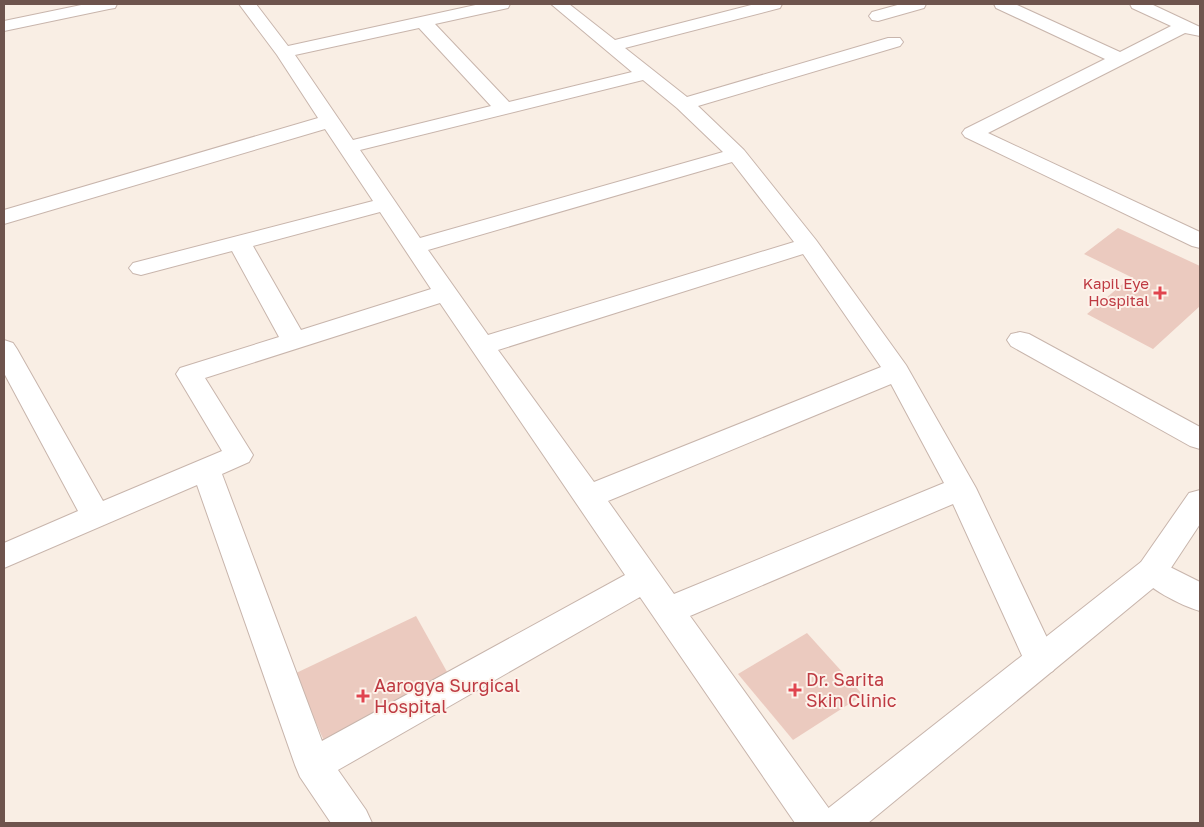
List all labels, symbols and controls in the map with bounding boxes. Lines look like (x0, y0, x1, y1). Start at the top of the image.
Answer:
place label: Kapil Eye Hospital (1083, 274, 1149, 309)
marker: Kapil Eye Hospital (1153, 286, 1167, 300)
place label: Dr. Sarita Skin Clinic (806, 668, 897, 711)
place label: Aarogya Surgical Hospital (374, 674, 520, 717)
marker: Dr. Sarita Skin Clinic (788, 683, 802, 697)
marker: Aarogya Surgical Hospital (356, 689, 370, 703)

